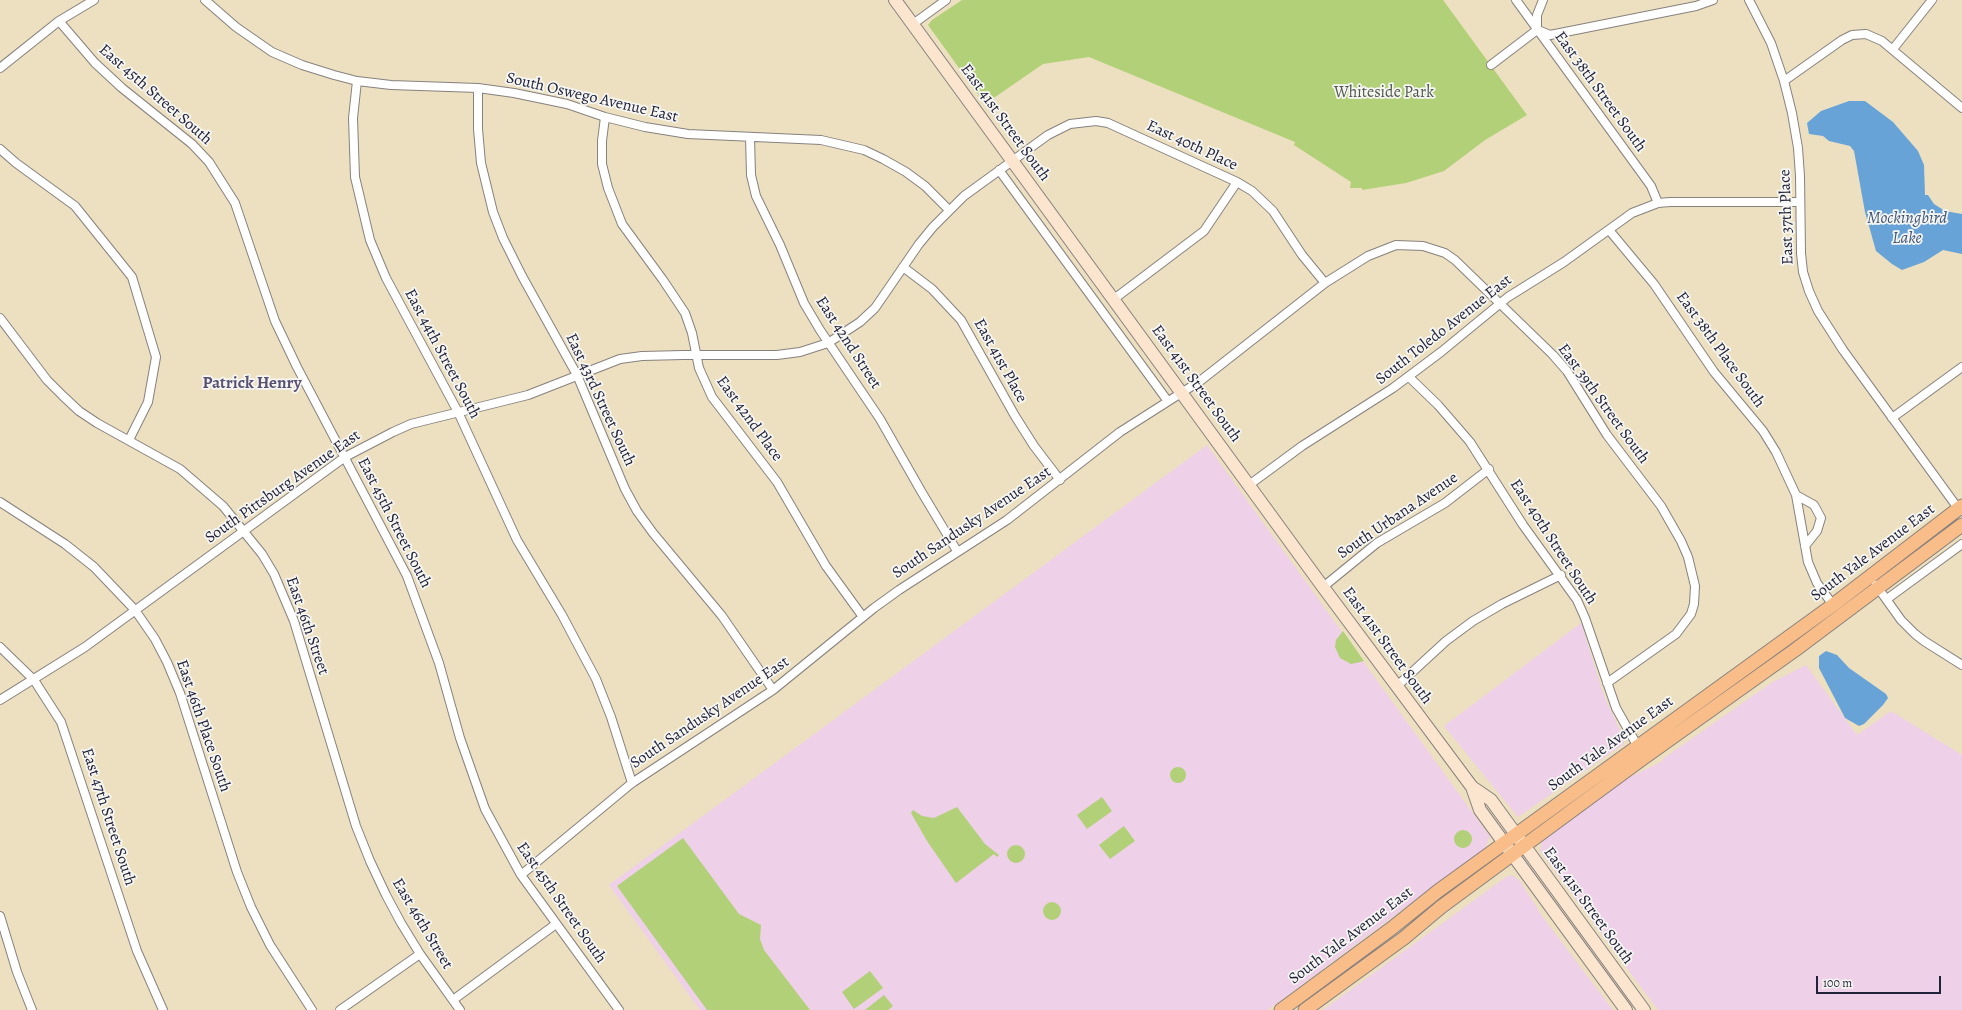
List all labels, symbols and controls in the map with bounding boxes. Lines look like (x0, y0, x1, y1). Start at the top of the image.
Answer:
street label: East 38th Street South (1550, 28, 1650, 156)
street label: East 45th Street South (94, 41, 216, 149)
street label: East 41st Street South (956, 61, 1054, 185)
street label: South Oswego Avenue East (504, 69, 680, 127)
park label: Whiteside Park (1334, 83, 1434, 103)
street label: East 40th Place (1143, 117, 1241, 175)
street label: East 37th Place (1776, 169, 1798, 265)
water label: Mockingbird Lake (1867, 209, 1947, 249)
street label: South Toledo Avenue East (1372, 271, 1516, 389)
street label: East 44th Street South (400, 286, 484, 422)
street label: East 38th Place South (1672, 288, 1768, 412)
street label: East 42nd Street (811, 293, 885, 393)
street label: East 41st Place (969, 316, 1031, 406)
street label: East 41st Street South (1147, 322, 1245, 446)
street label: East 43rd Street South (561, 331, 639, 469)
street label: East 39th Street South (1553, 340, 1653, 468)
street label: East 42nd Place (712, 373, 786, 465)
district label: Patrick Henry (202, 374, 302, 394)
street label: South Pittsburg Avenue East (202, 426, 364, 548)
street label: East 45th Street South (353, 455, 435, 591)
street label: South Sandusky Avenue East (889, 463, 1055, 583)
street label: South Urbana Avenue (1334, 469, 1462, 563)
street label: East 40th Street South (1505, 476, 1601, 608)
street label: South Yale Avenue East (1807, 500, 1939, 606)
street label: East 46th Street (281, 574, 333, 678)
street label: East 41st Street South (1338, 584, 1436, 708)
street label: South Sandusky Avenue East (627, 653, 793, 773)
street label: East 46th Place South (171, 657, 235, 795)
street label: South Yale Avenue East (1545, 692, 1677, 796)
street label: East 47th Street South (77, 746, 139, 888)
street label: East 45th Street South (512, 839, 610, 967)
street label: East 41st Street South (1539, 844, 1637, 968)
street label: East 46th Street (387, 875, 457, 973)
street label: South Yale Avenue East (1285, 883, 1417, 989)
scale bar (1818, 968, 1943, 994)
text: 100 m (1823, 975, 1852, 991)

